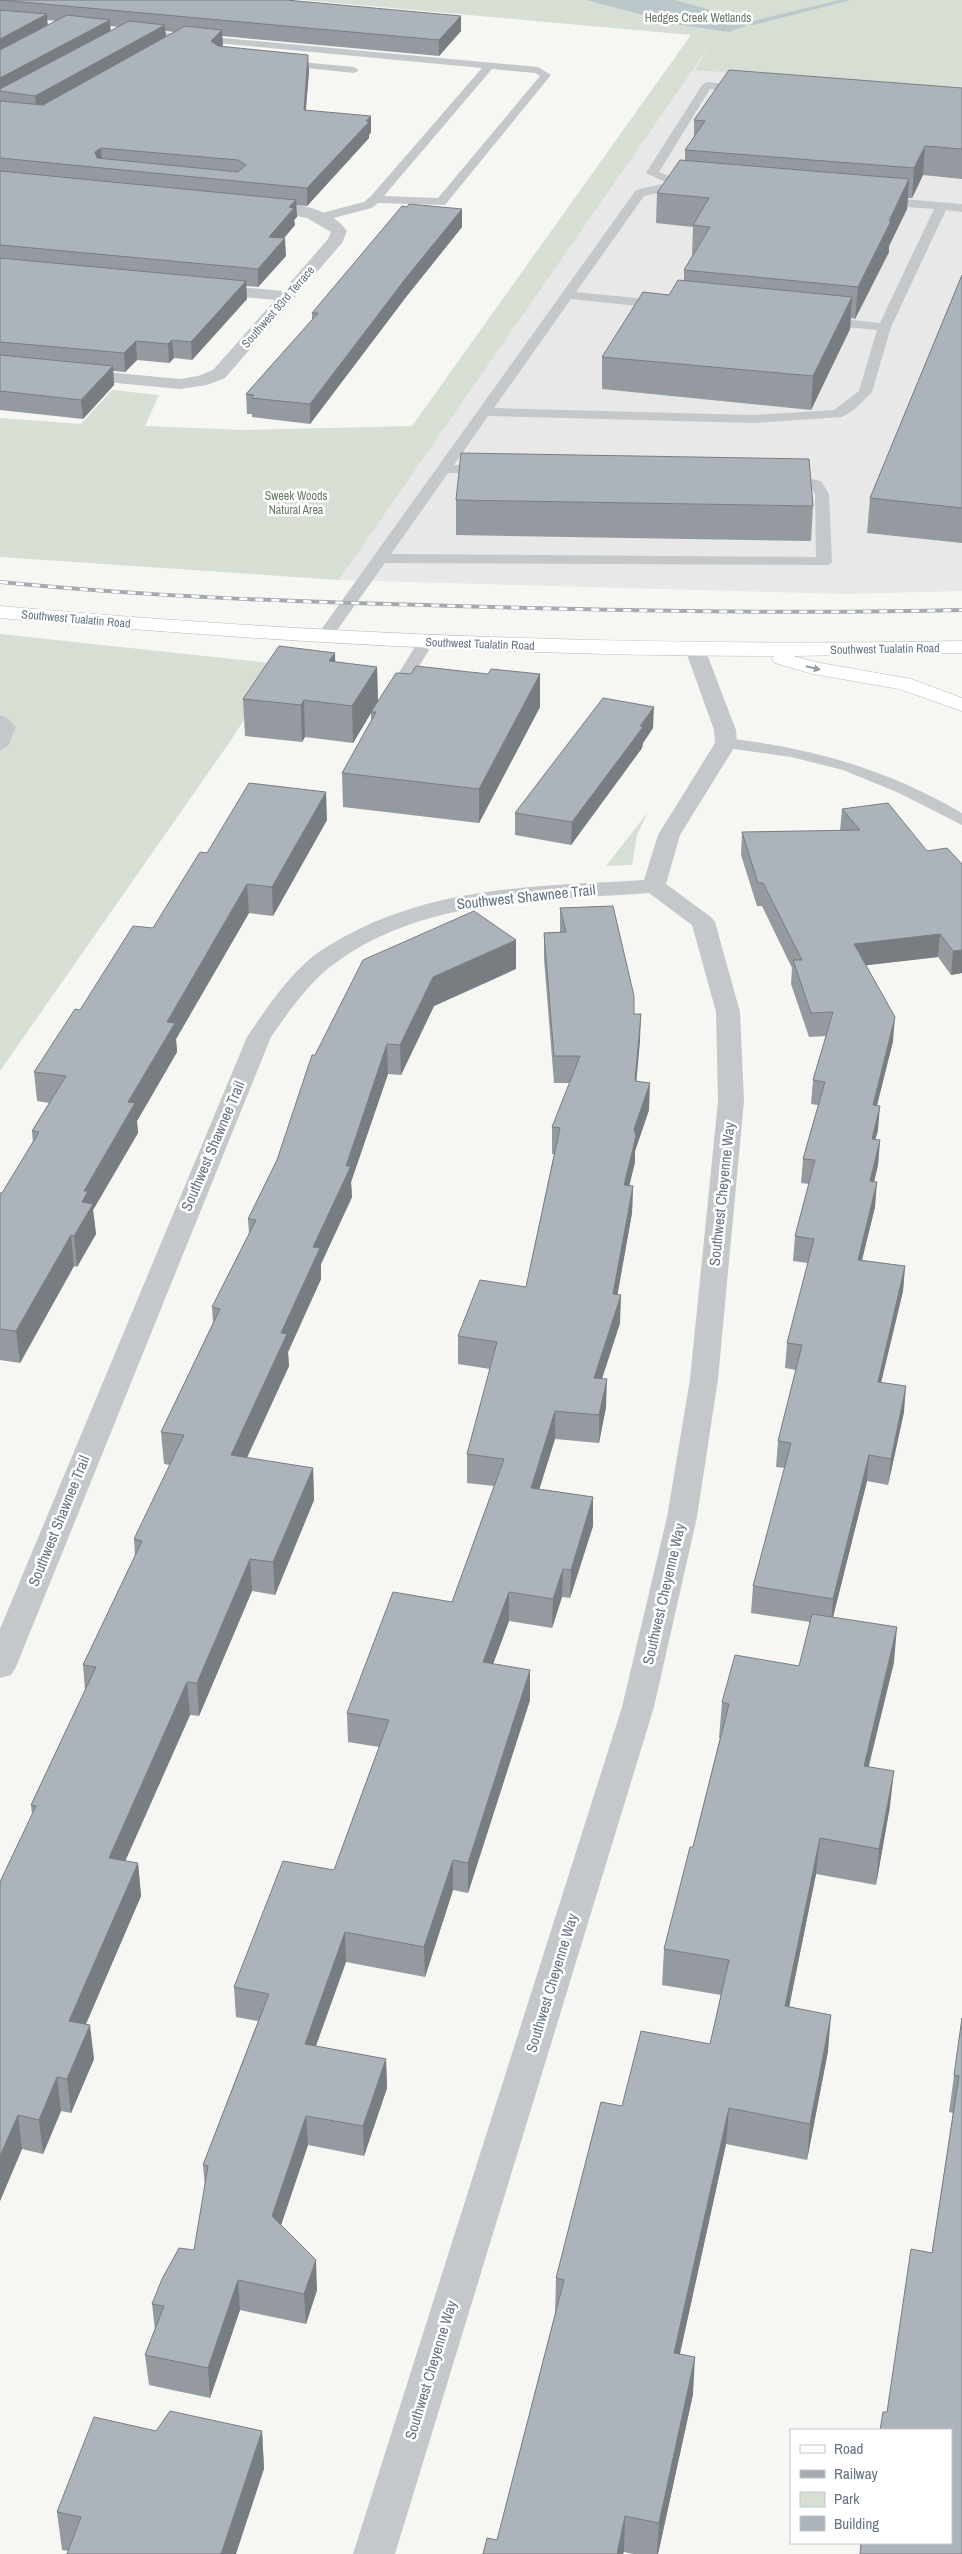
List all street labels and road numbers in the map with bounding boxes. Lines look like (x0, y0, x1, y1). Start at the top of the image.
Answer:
street label: Southwest 93rd Terrace (238, 263, 318, 351)
street label: Southwest Tualatin Road (21, 606, 131, 632)
street label: Southwest Tualatin Road (425, 634, 535, 654)
street label: Southwest Tualatin Road (830, 640, 940, 658)
street label: Southwest Shawnee Trail (455, 879, 596, 914)
street label: Southwest Shawnee Trail (176, 1077, 249, 1214)
street label: Southwest Cheyenne Way (704, 1120, 740, 1267)
street label: Southwest Shawnee Trail (23, 1452, 94, 1589)
street label: Southwest Cheyenne Way (637, 1520, 690, 1667)
street label: Southwest Cheyenne Way (520, 1910, 583, 2055)
street label: Southwest Cheyenne Way (399, 2297, 462, 2442)

